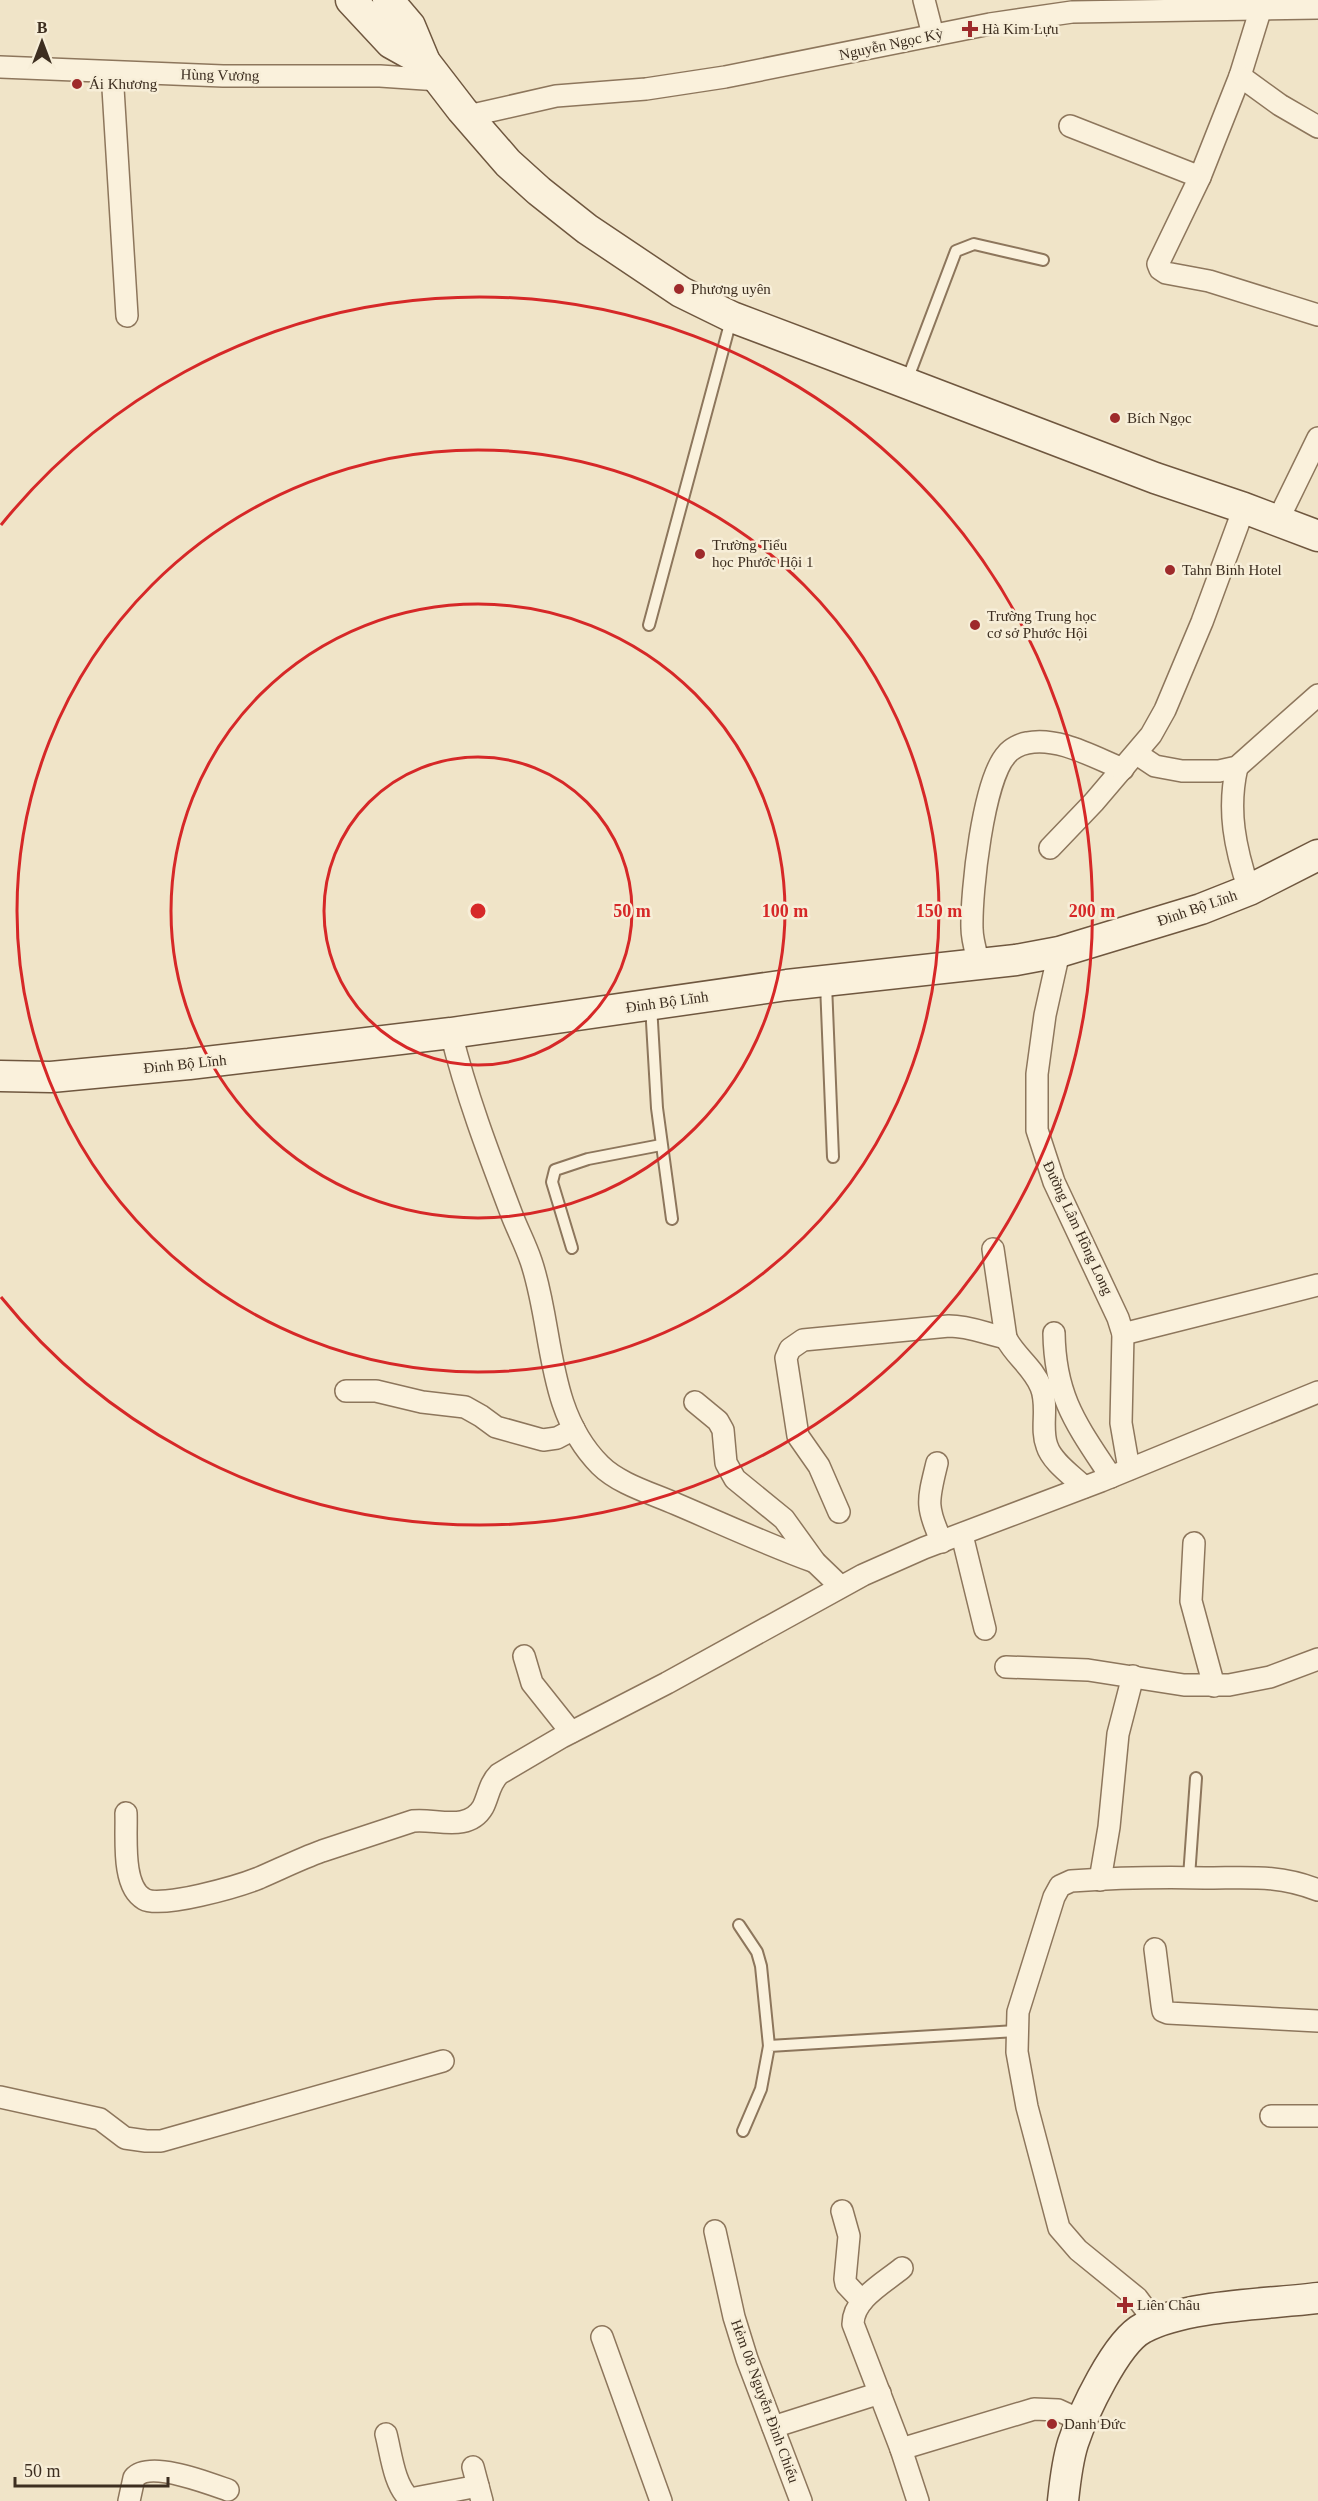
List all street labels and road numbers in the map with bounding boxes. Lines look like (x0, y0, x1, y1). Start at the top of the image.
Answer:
street label: Nguyễn Ngọc Kỳ (838, 25, 945, 63)
street label: Hùng Vương (181, 66, 260, 84)
street label: Đinh Bộ Lĩnh (1155, 887, 1239, 929)
street label: Đinh Bộ Lĩnh (625, 988, 710, 1016)
street label: Đinh Bộ Lĩnh (143, 1052, 228, 1076)
street label: Đường Lâm Hồng Long (1040, 1159, 1116, 1298)
street label: Hẻm 08 Nguyễn Đình Chiểu (728, 2317, 802, 2485)

